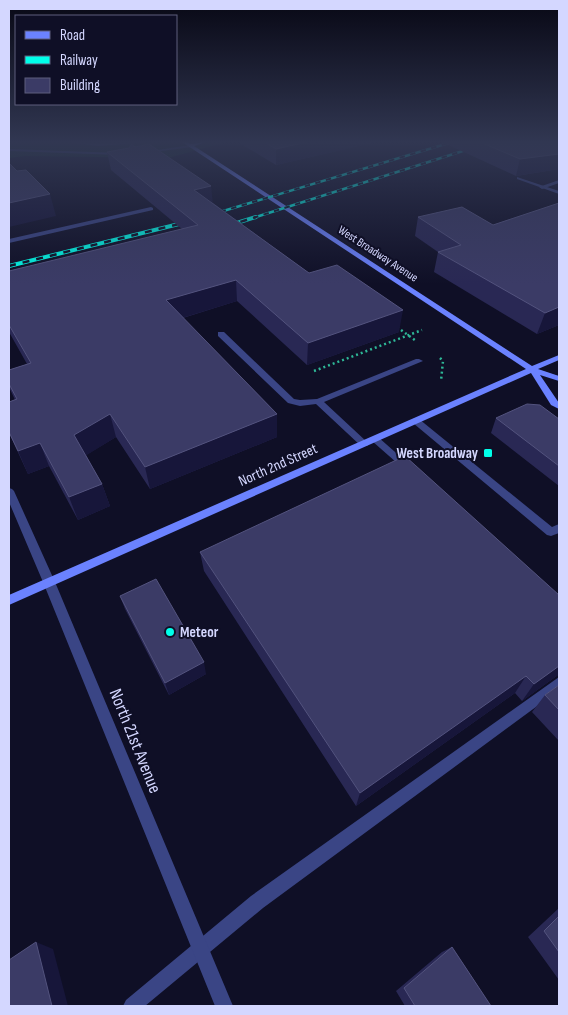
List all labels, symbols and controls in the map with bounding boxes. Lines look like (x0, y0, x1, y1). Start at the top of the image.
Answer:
legend (15, 15, 178, 105)
text: Road (60, 26, 85, 45)
text: Railway (60, 51, 98, 70)
text: Building (60, 76, 100, 95)
street label: West Broadway Avenue (335, 223, 421, 286)
street label: North 2nd Street (235, 439, 321, 491)
place label: West Broadway (396, 444, 479, 463)
marker: West Broadway (482, 447, 494, 459)
place label: Meteor (180, 623, 219, 642)
marker: Meteor (164, 626, 176, 638)
street label: North 21st Avenue (105, 686, 165, 796)

